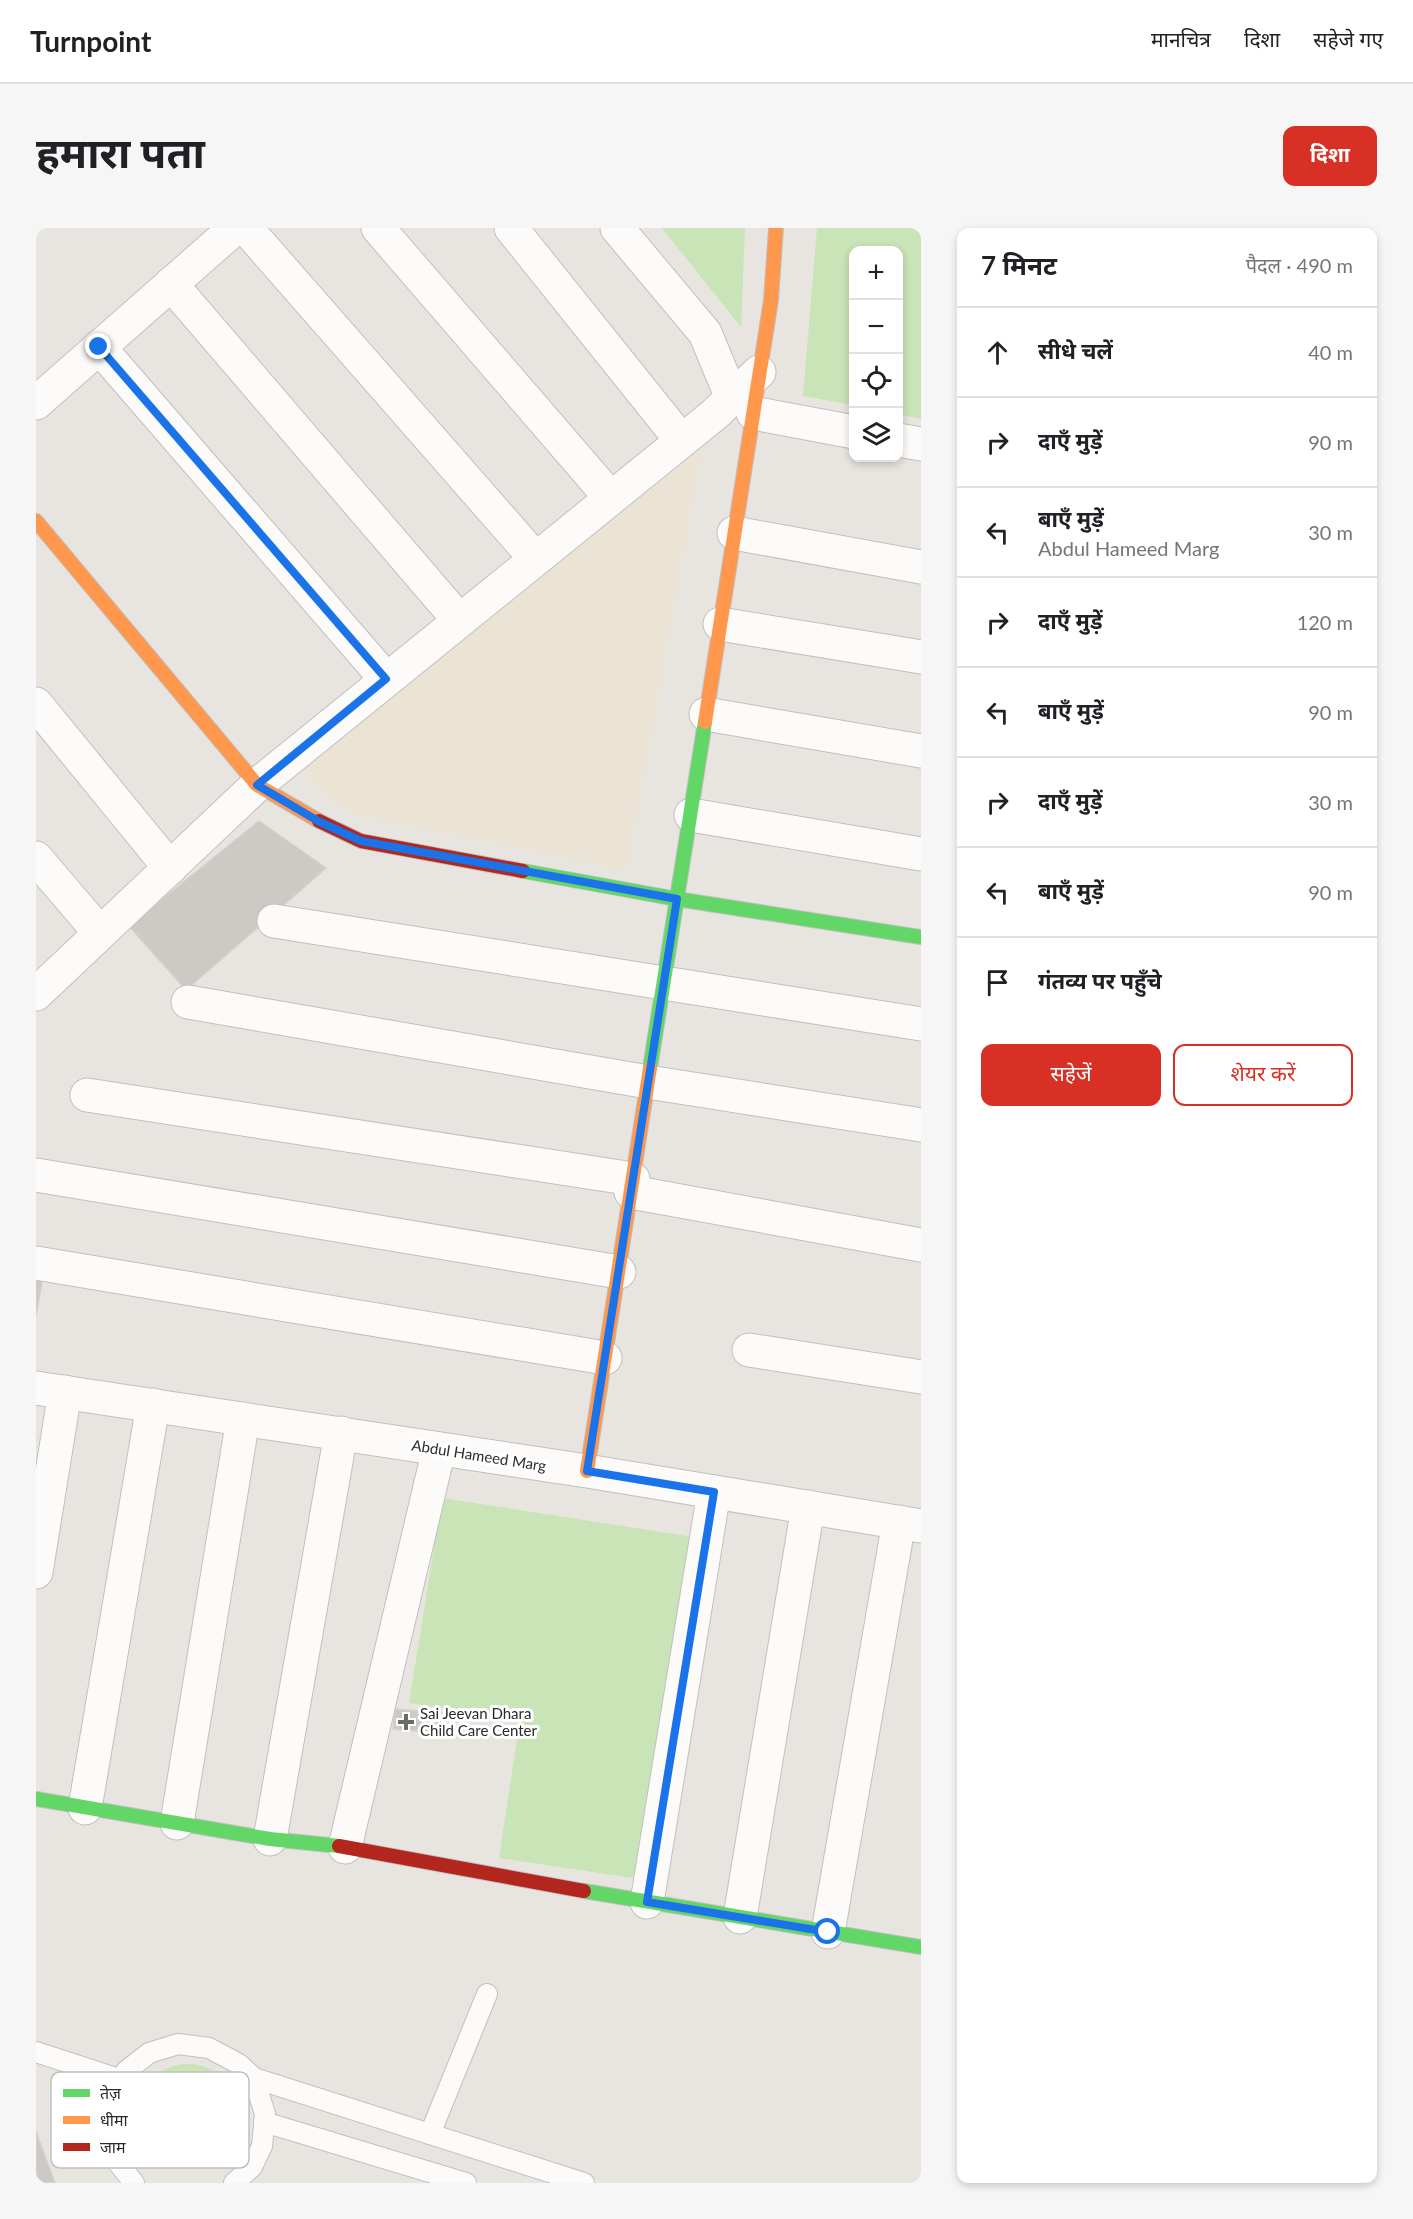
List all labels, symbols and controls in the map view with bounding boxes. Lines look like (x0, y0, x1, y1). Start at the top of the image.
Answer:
text: Turnpoint (30, 24, 151, 58)
text: मानचित्र (1151, 26, 1211, 51)
text: दिशा (1244, 26, 1280, 51)
text: सहेजे गए (1313, 26, 1383, 51)
button: दिशा (1283, 126, 1377, 186)
text: हमारा पता (36, 127, 205, 177)
map controls (849, 246, 903, 462)
button: + (849, 246, 903, 300)
text: 7 मिनट (981, 249, 1057, 281)
text: पैदल · 490 m (1246, 253, 1353, 277)
button: − (849, 300, 903, 354)
route end (85, 333, 111, 359)
icon: ahead (981, 336, 1014, 369)
text: सीधे चलें (1038, 337, 1113, 364)
text: 40 m (1308, 340, 1353, 364)
button: locate (849, 354, 903, 408)
button: layers (849, 408, 903, 462)
icon: right (981, 426, 1014, 459)
text: दाएँ मुड़ें (1038, 427, 1102, 454)
text: 90 m (1308, 430, 1353, 454)
text: बाएँ मुड़ें (1038, 505, 1104, 532)
icon: left (981, 516, 1014, 549)
text: 30 m (1308, 520, 1353, 544)
text: Abdul Hameed Marg (1038, 536, 1219, 560)
icon: right (981, 606, 1014, 639)
text: दाएँ मुड़ें (1038, 607, 1102, 634)
text: 120 m (1297, 610, 1353, 634)
icon: left (981, 696, 1014, 729)
text: बाएँ मुड़ें (1038, 697, 1104, 724)
text: 90 m (1308, 700, 1353, 724)
icon: right (981, 786, 1014, 819)
text: दाएँ मुड़ें (1038, 787, 1102, 814)
text: 30 m (1308, 790, 1353, 814)
icon: left (981, 876, 1014, 909)
text: बाएँ मुड़ें (1038, 877, 1104, 904)
text: 90 m (1308, 880, 1353, 904)
icon: arrive (981, 966, 1014, 999)
text: गंतव्य पर पहुँचे (1038, 967, 1162, 994)
button: सहेजें (981, 1044, 1161, 1106)
button: शेयर करें (1173, 1044, 1353, 1106)
street label: Abdul Hameed Marg (410, 1435, 548, 1475)
place label: Sai Jeevan Dhara Child Care Center (420, 1704, 537, 1739)
marker: Sai Jeevan Dhara Child Care Center (397, 1713, 415, 1731)
route start (814, 1918, 840, 1944)
legend (51, 2072, 249, 2168)
text: तेज़ (100, 2083, 122, 2102)
text: धीमा (100, 2110, 129, 2129)
text: जाम (100, 2137, 126, 2156)

